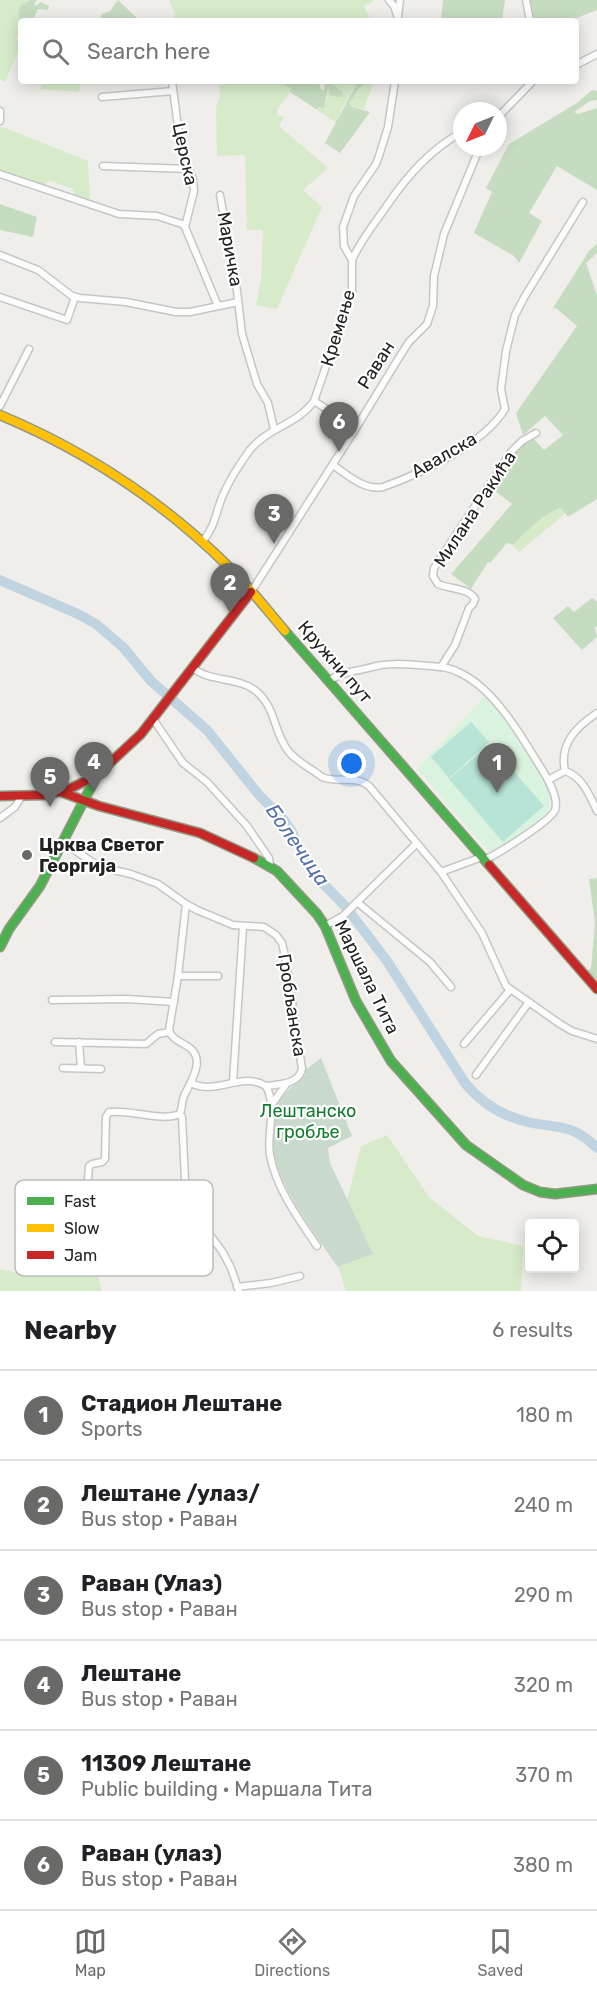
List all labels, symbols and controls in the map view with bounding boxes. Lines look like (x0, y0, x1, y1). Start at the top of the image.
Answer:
search box (18, 18, 579, 84)
icon: search (39, 35, 72, 68)
text: Search here (87, 38, 210, 65)
north arrow (453, 102, 507, 156)
street label: Церска (168, 121, 202, 187)
street label: Маричка (213, 210, 247, 288)
street label: Кремење (316, 287, 360, 369)
street label: Раван (353, 337, 399, 393)
pin: 6 (320, 402, 358, 452)
street label: Авалска (407, 427, 481, 483)
street label: Милана Ракића (429, 447, 521, 571)
pin: 3 (254, 494, 294, 544)
pin: 2 (210, 564, 250, 613)
street label: Кружни пут (293, 616, 377, 708)
pin: 4 (74, 742, 113, 792)
pin: 1 (478, 744, 516, 793)
your location (337, 749, 366, 778)
pin: 5 (31, 758, 70, 807)
water label: Болечица (261, 799, 335, 891)
place label: Црква Светог Георгија (39, 834, 164, 877)
marker: Црква Светог Георгија (20, 848, 34, 862)
street label: Маршала Тита (330, 916, 404, 1038)
street label: Гробљанска (273, 952, 311, 1058)
park label: Лештанско гробље (260, 1100, 356, 1143)
legend (15, 1180, 213, 1276)
text: Fast (64, 1192, 96, 1211)
text: Slow (64, 1219, 100, 1238)
map controls (525, 1219, 579, 1273)
button: locate (525, 1219, 579, 1273)
text: Jam (64, 1246, 97, 1265)
text: Nearby (24, 1315, 117, 1346)
text: 6 results (492, 1318, 573, 1342)
text: Стадион Лештане (81, 1390, 282, 1417)
text: 1 (39, 1403, 48, 1427)
text: 180 m (516, 1403, 573, 1427)
text: Sports (81, 1417, 142, 1441)
text: Лештане /улаз/ (81, 1480, 260, 1507)
text: 2 (37, 1493, 50, 1517)
text: 240 m (514, 1493, 573, 1517)
text: Bus stop · Раван (81, 1507, 238, 1531)
text: Раван (Улаз) (81, 1570, 222, 1597)
text: 3 (37, 1583, 50, 1607)
text: 290 m (514, 1583, 573, 1607)
text: Bus stop · Раван (81, 1597, 238, 1621)
text: Лештане (81, 1660, 181, 1687)
text: 4 (37, 1673, 50, 1697)
text: 320 m (514, 1673, 573, 1697)
text: Bus stop · Раван (81, 1687, 238, 1711)
text: 11309 Лештане (81, 1750, 251, 1777)
text: 5 (37, 1763, 50, 1787)
text: 370 m (515, 1763, 573, 1787)
text: Public building · Маршала Тита (81, 1777, 372, 1801)
text: Раван (улаз) (81, 1840, 222, 1867)
text: 6 (37, 1853, 50, 1877)
text: 380 m (513, 1853, 573, 1877)
text: Bus stop · Раван (81, 1867, 238, 1891)
tab: Map (74, 1925, 107, 1980)
tab: Directions (254, 1925, 330, 1980)
tab: Saved (478, 1925, 523, 1980)

